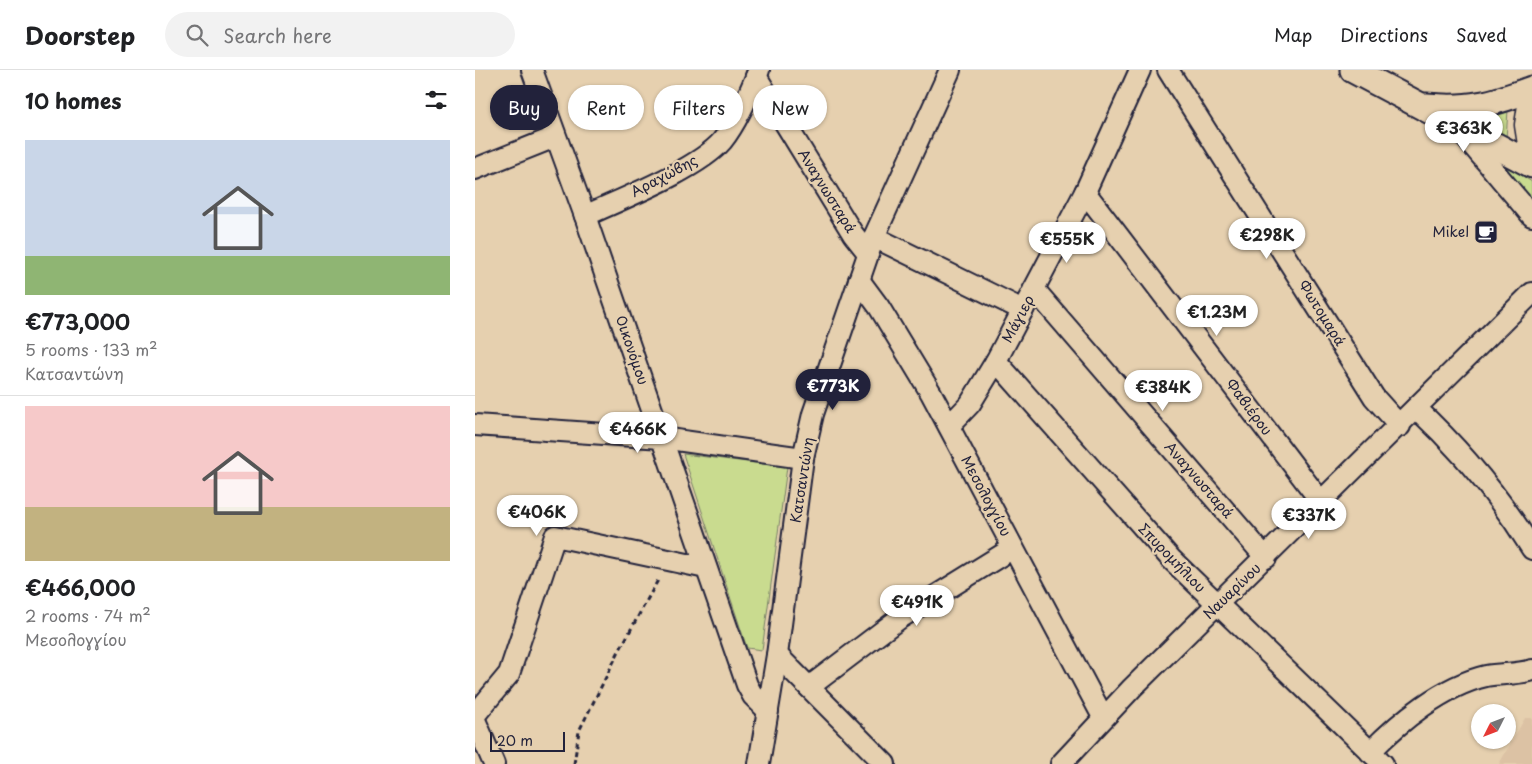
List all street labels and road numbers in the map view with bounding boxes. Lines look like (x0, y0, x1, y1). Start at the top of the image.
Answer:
street label: Αναγνωσταρά (793, 145, 862, 237)
street label: Αραχώβης (627, 149, 701, 202)
street label: Φωτομαρά (1294, 276, 1351, 350)
street label: Μάγιερ (996, 291, 1039, 346)
street label: Οικονόμου (611, 312, 654, 387)
street label: Φαβιέρου (1221, 374, 1278, 439)
street label: Κατσαντώνη (784, 436, 819, 524)
street label: Αναγνωσταρά (1160, 437, 1239, 523)
street label: Μεσολογγίου (956, 452, 1017, 540)
street label: Σπυρομήλιου (1134, 518, 1211, 597)
street label: Ναυαρίνου (1198, 558, 1265, 624)

